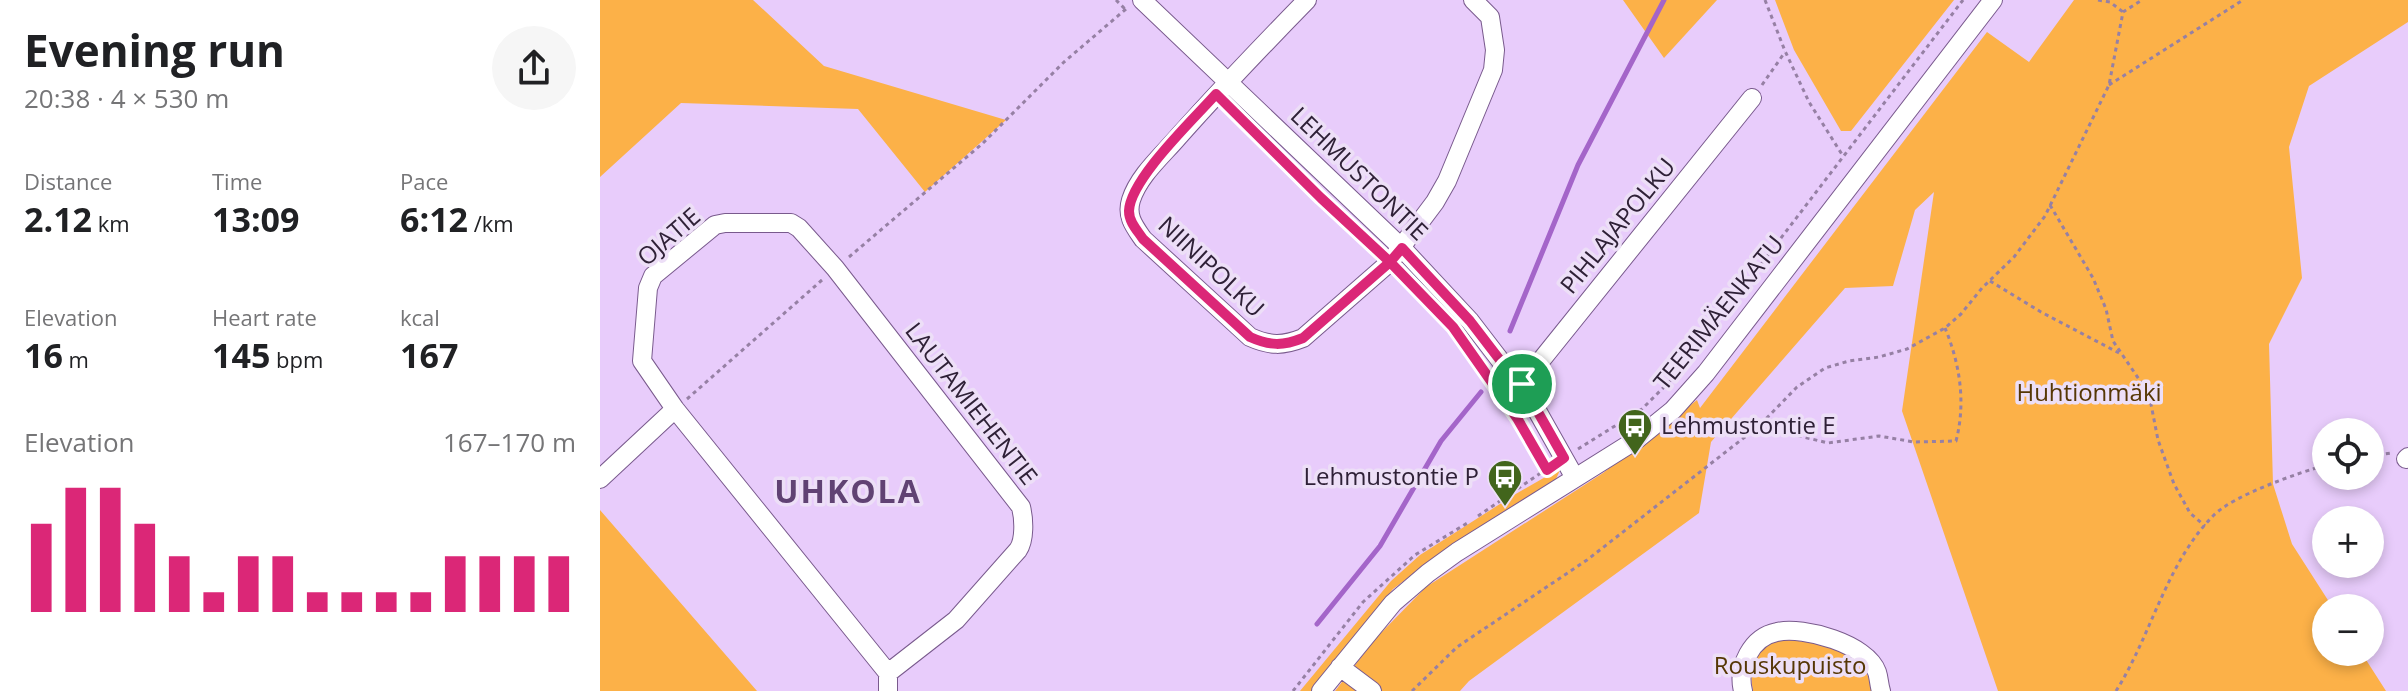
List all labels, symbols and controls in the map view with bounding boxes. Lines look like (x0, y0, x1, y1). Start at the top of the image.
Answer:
text: Evening run (24, 20, 285, 80)
button: share (492, 26, 576, 110)
text: 20:38 · 4 × 530 m (24, 80, 229, 116)
street label: LEHMUSTONTIE (1284, 99, 1436, 247)
street label: PIHLAJAPOLKU (1552, 150, 1682, 300)
text: Distance (24, 166, 112, 196)
text: Time (212, 166, 262, 196)
text: Pace (400, 166, 448, 196)
text: 2.12 (24, 196, 92, 242)
text: 13:09 (212, 196, 299, 242)
text: 6:12 (400, 196, 468, 242)
street label: OJATIE (629, 199, 707, 272)
text: km (92, 208, 130, 238)
text: /km (468, 208, 514, 238)
street label: NIINIPOLKU (1152, 208, 1272, 324)
street label: TEERIMÄENKATU (1645, 228, 1790, 396)
text: Elevation (24, 302, 117, 332)
text: Heart rate (212, 302, 317, 332)
text: kcal (400, 302, 440, 332)
street label: LAUTAMIEHENTIE (898, 315, 1046, 491)
text: 16 (24, 332, 63, 378)
text: 145 (212, 332, 270, 378)
text: 167 (400, 332, 458, 378)
text: m (63, 344, 89, 374)
text: bpm (270, 344, 323, 374)
pin (1488, 350, 1556, 418)
icon: arrive (1500, 362, 1544, 406)
park label: Huhtionmäki (2016, 375, 2162, 408)
bus stop icon: Lehmustontie E (1616, 407, 1654, 457)
place label: Lehmustontie E (1661, 408, 1835, 441)
map controls (2312, 418, 2384, 666)
button: locate (2312, 418, 2384, 490)
text: Elevation (24, 424, 134, 460)
text: 167–170 m (443, 424, 576, 460)
bus stop icon: Lehmustontie P (1486, 458, 1524, 508)
place label: Lehmustontie P (1303, 459, 1479, 492)
district label: UHKOLA (774, 469, 922, 512)
button: + (2312, 506, 2384, 578)
button: − (2312, 594, 2384, 666)
park label: Rouskupuisto (1714, 648, 1866, 681)

